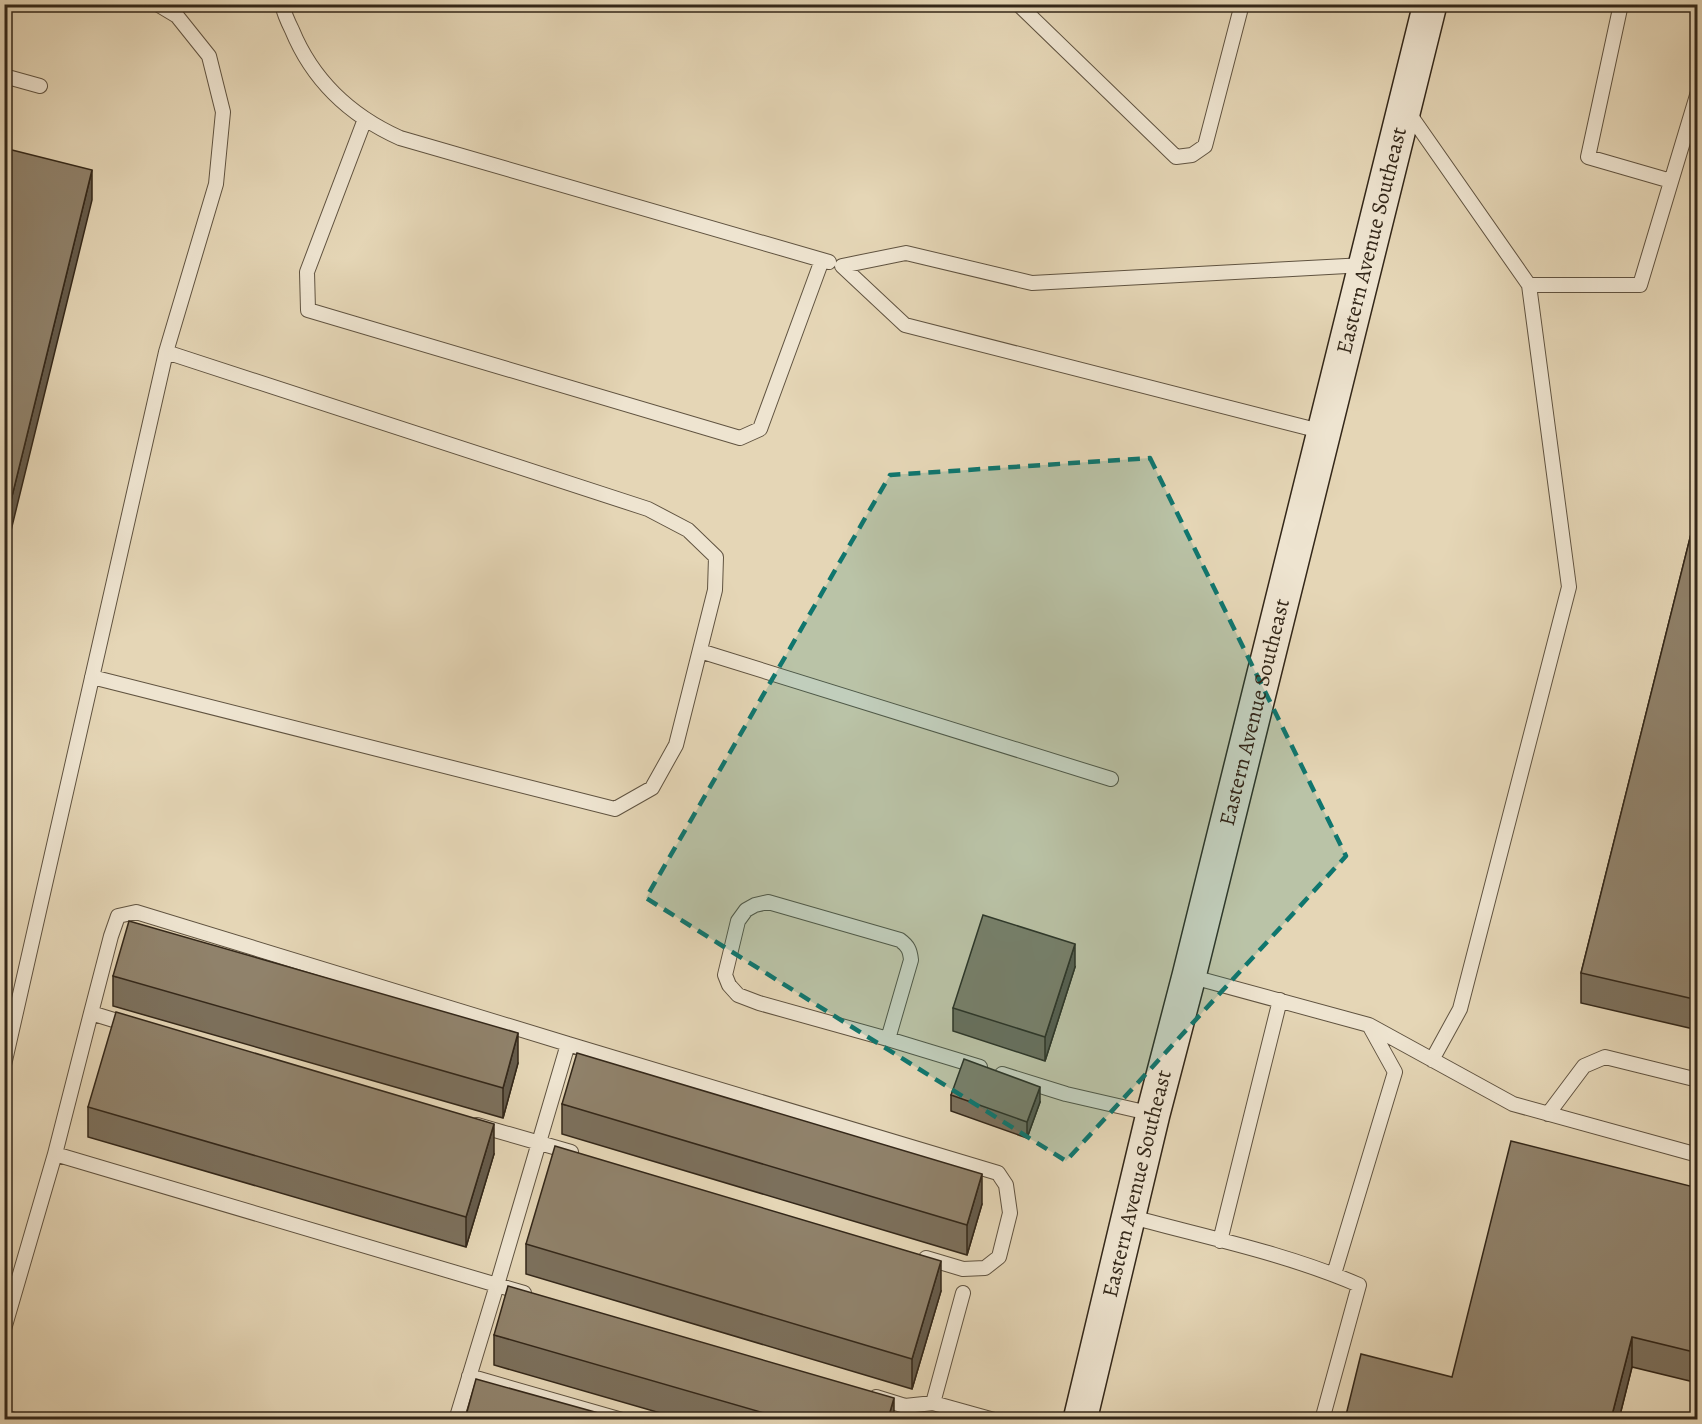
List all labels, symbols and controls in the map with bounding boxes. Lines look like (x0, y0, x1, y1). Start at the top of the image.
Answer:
street label: Eastern Avenue Southeast (1329, 124, 1414, 357)
street label: Eastern Avenue Southeast (1212, 596, 1297, 829)
street label: Eastern Avenue Southeast (1095, 1067, 1179, 1300)

